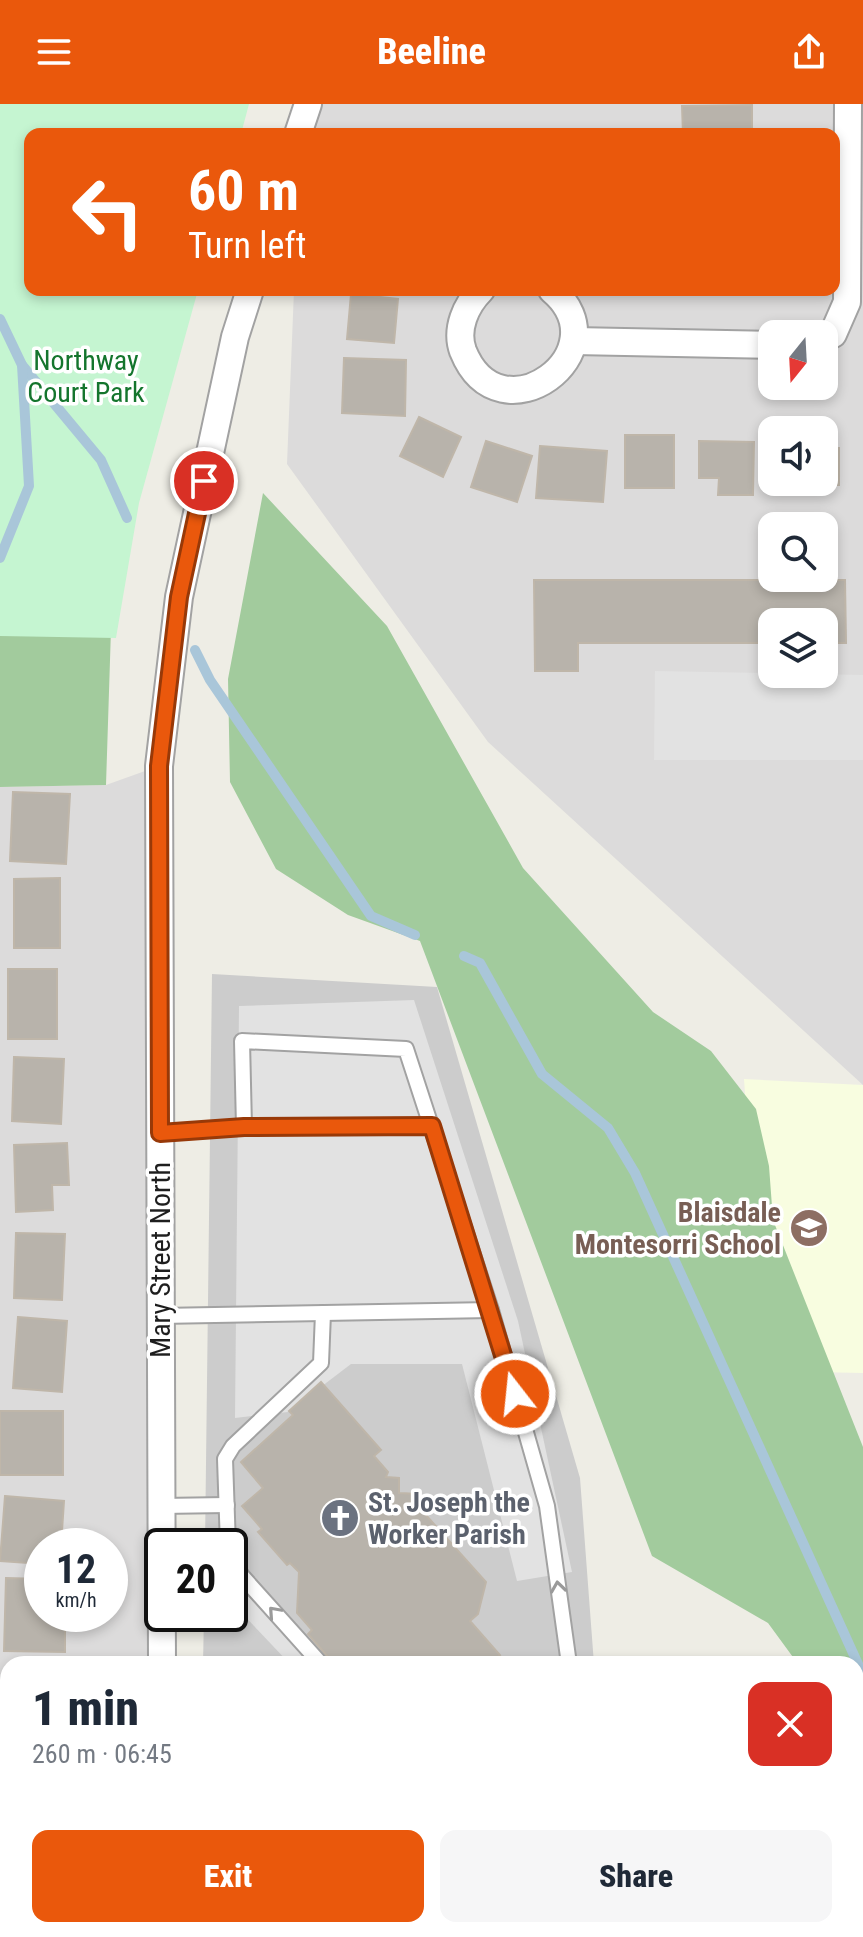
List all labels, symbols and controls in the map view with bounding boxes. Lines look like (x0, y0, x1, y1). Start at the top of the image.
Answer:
icon: menu (32, 30, 76, 74)
icon: share (787, 30, 831, 74)
text: Beeline (377, 31, 486, 73)
text: 60 m (188, 158, 299, 224)
icon: left (56, 160, 160, 264)
text: Turn left (188, 225, 306, 267)
north arrow (758, 320, 838, 400)
map controls (758, 320, 838, 688)
park label: Northway Court Park (27, 344, 145, 409)
button: sound (758, 416, 838, 496)
pin (170, 447, 238, 515)
icon: arrive (182, 459, 226, 503)
button: search (758, 512, 838, 592)
button: layers (758, 608, 838, 688)
street label: Mary Street North (144, 1162, 177, 1358)
place label: Blaisdale Montesorri School (575, 1196, 781, 1261)
school or university icon: Blaisdale Montesorri School (788, 1207, 830, 1249)
position arrow (473, 1352, 557, 1436)
place label: St. Joseph the Worker Parish (368, 1486, 530, 1551)
church icon: St. Joseph the Worker Parish (319, 1497, 361, 1539)
speed limit sign: 20 (144, 1528, 248, 1632)
text: 12 (56, 1546, 96, 1593)
one-way arrow (550, 1580, 567, 1594)
text: km/h (55, 1588, 97, 1612)
one-way arrow (269, 1606, 283, 1621)
text: 1 min (32, 1680, 139, 1737)
button: close (748, 1682, 832, 1766)
text: 260 m · 06:45 (32, 1739, 172, 1769)
button: Exit (32, 1830, 424, 1922)
button: Share (440, 1830, 832, 1922)

